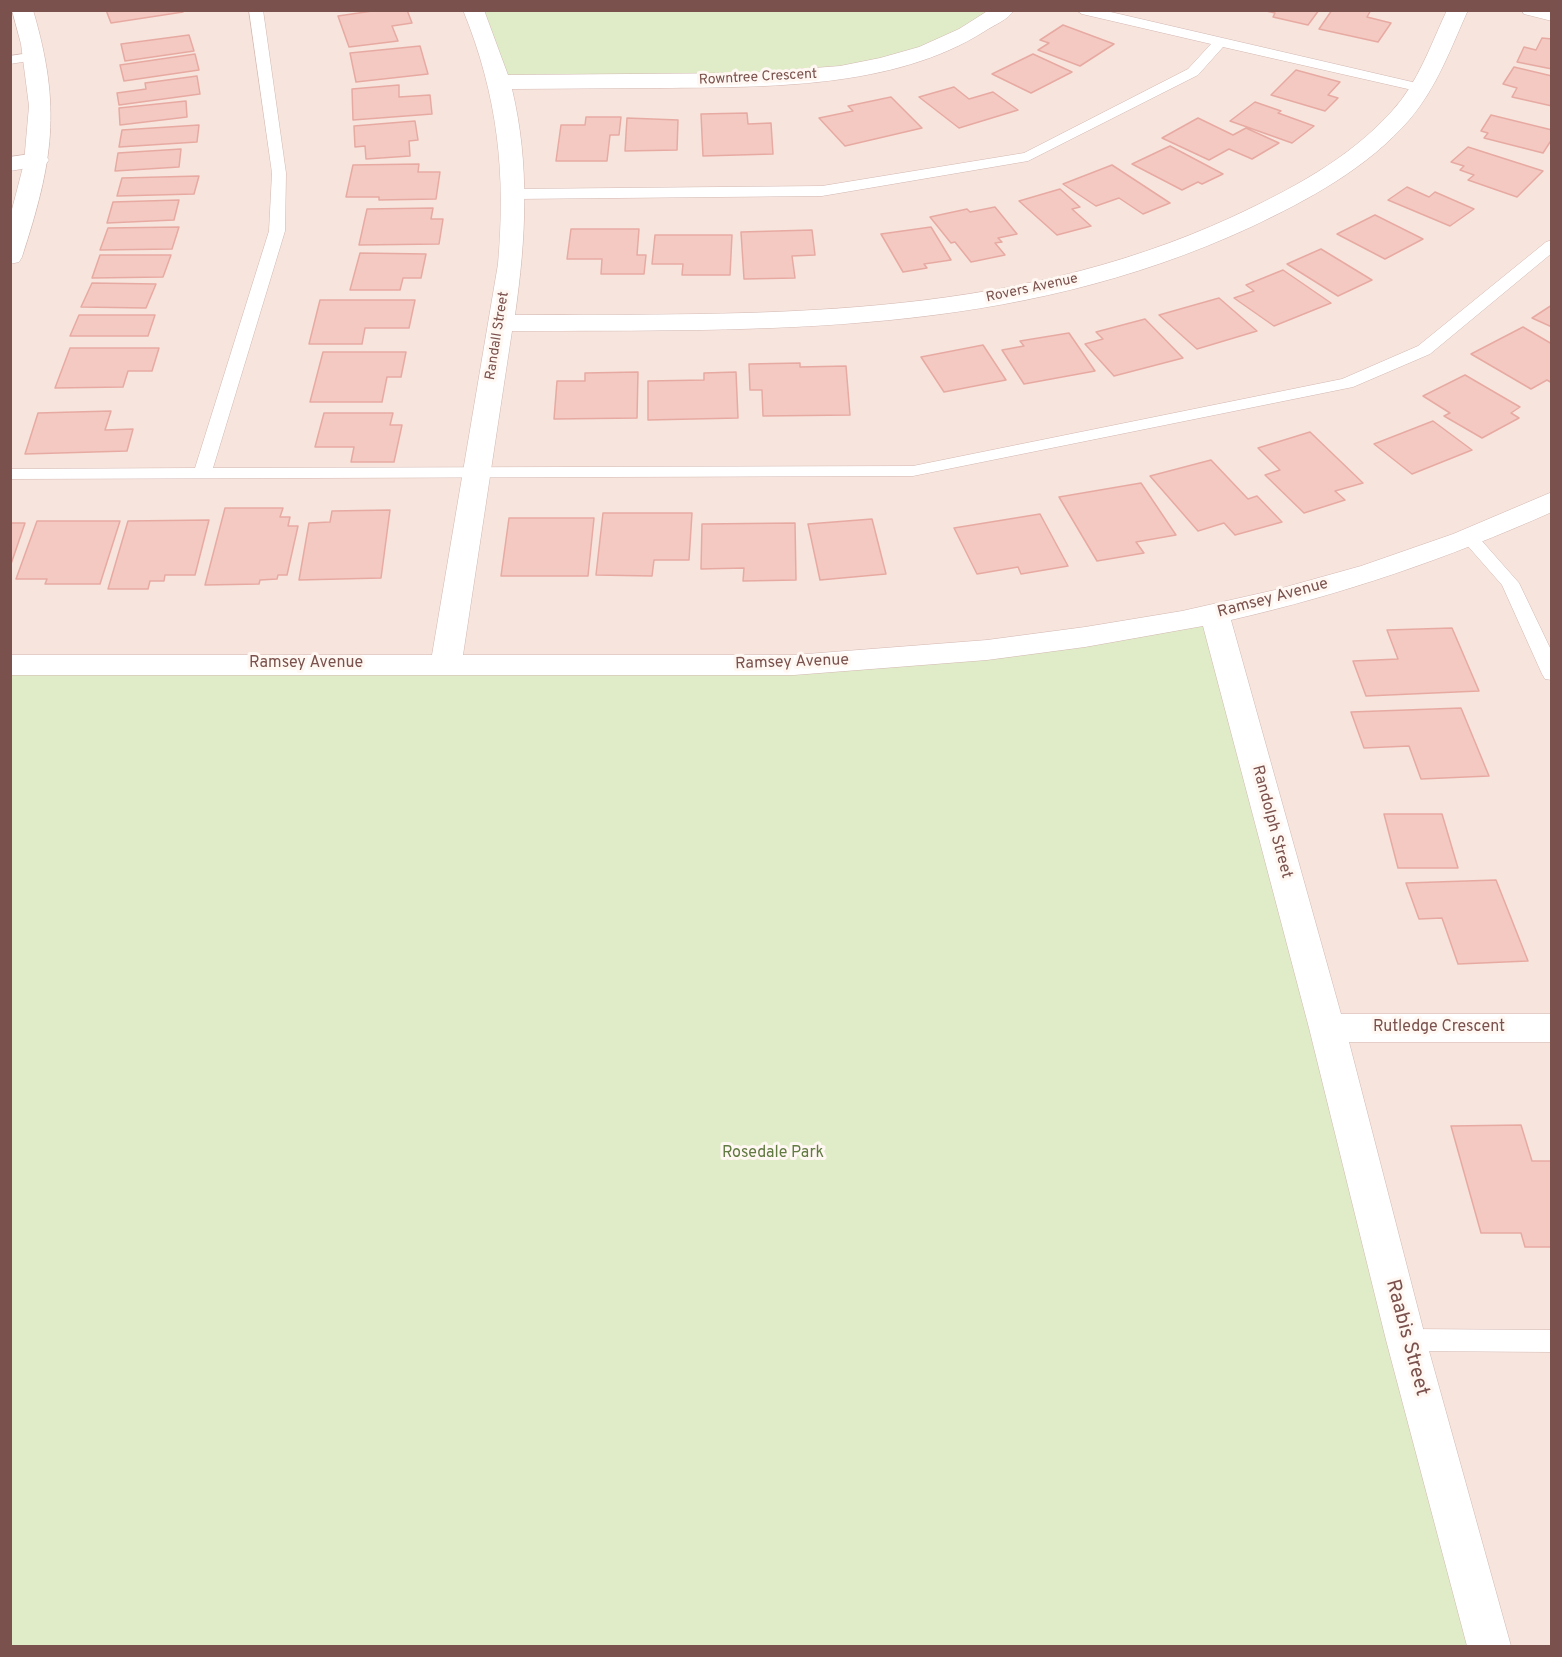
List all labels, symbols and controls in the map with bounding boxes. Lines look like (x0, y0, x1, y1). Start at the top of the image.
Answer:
street label: Rowntree Crescent (698, 67, 818, 89)
street label: Rovers Avenue (985, 271, 1079, 307)
street label: Randall Street (483, 291, 513, 381)
street label: Ramsey Avenue (1215, 575, 1331, 623)
street label: Ramsey Avenue (735, 651, 849, 675)
street label: Ramsey Avenue (249, 654, 363, 674)
street label: Randolph Street (1247, 763, 1295, 881)
street label: Rutledge Crescent (1373, 1018, 1505, 1038)
park label: Rosedale Park (722, 1144, 824, 1164)
street label: Raabis Street (1379, 1277, 1433, 1399)

